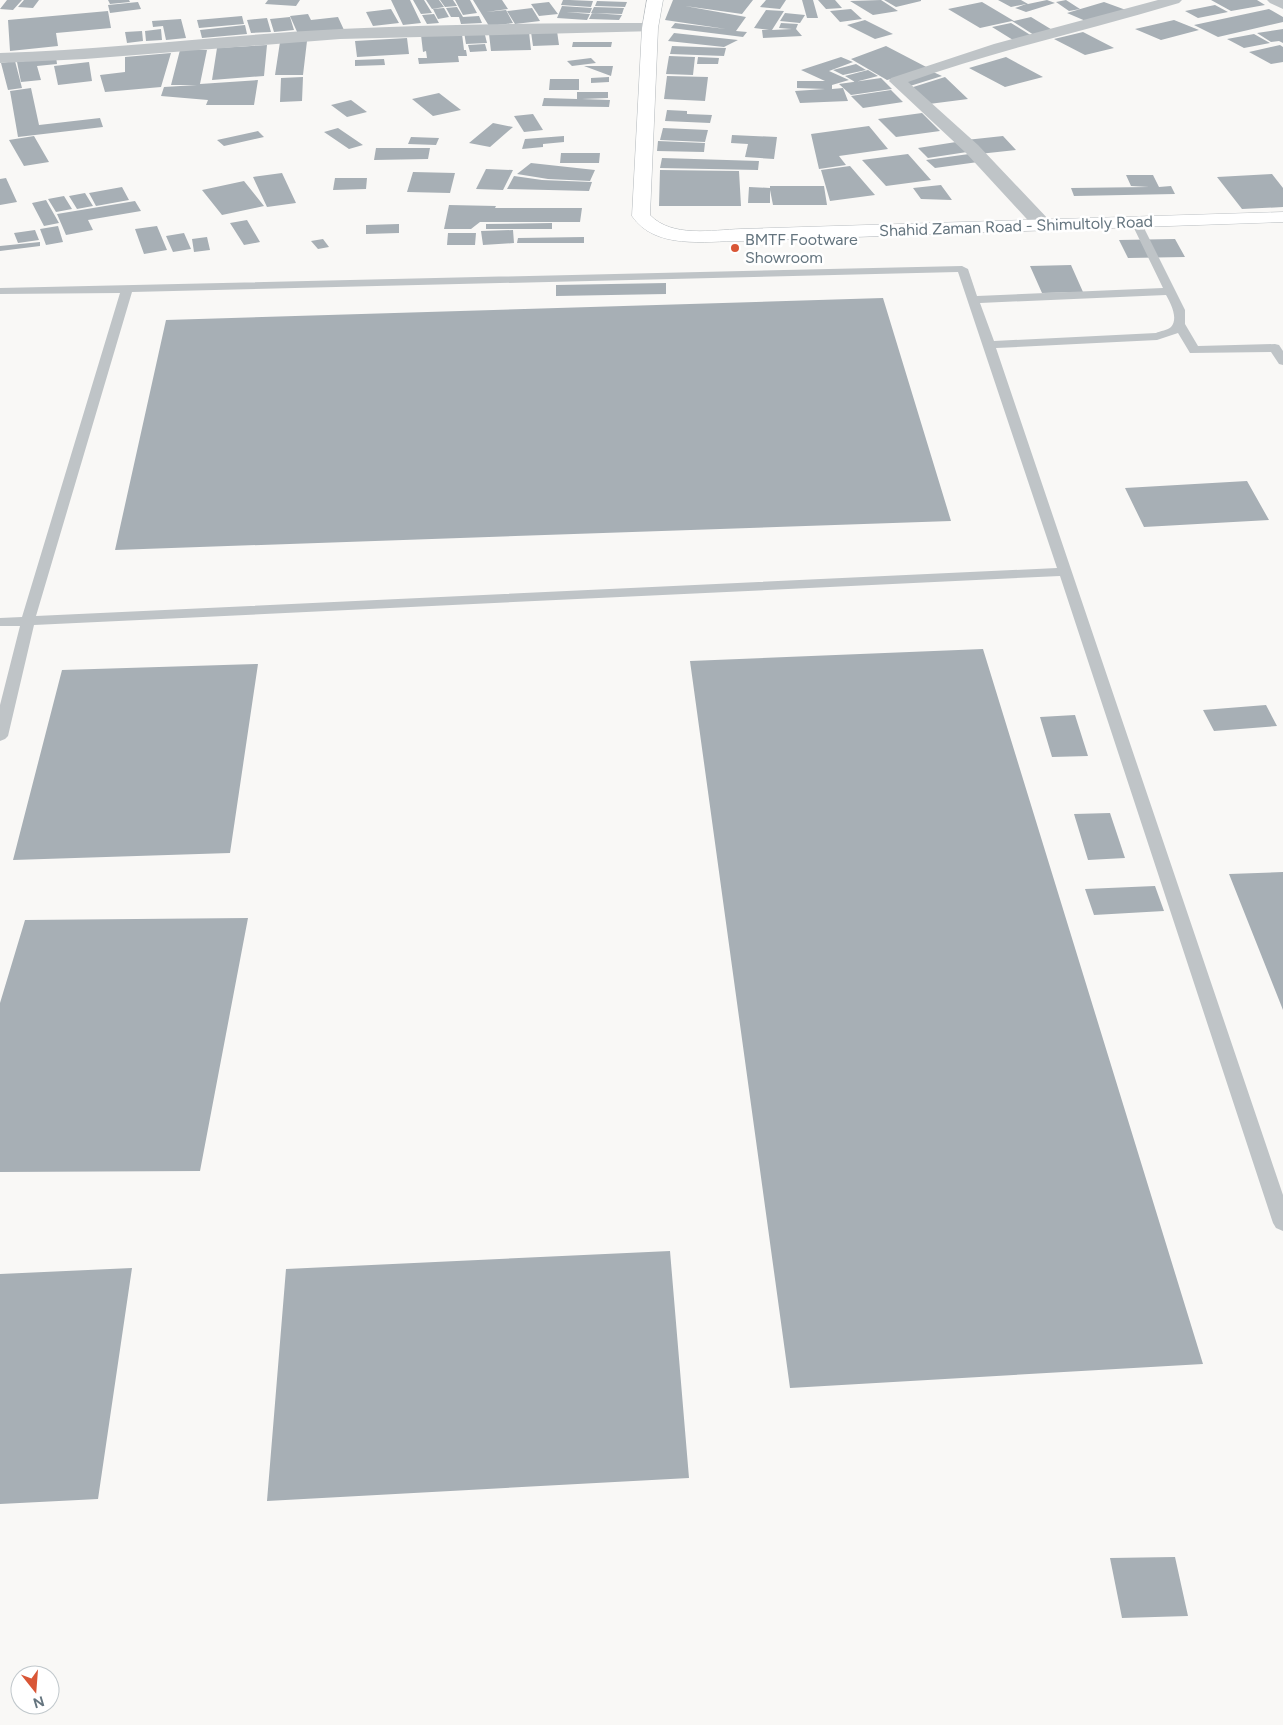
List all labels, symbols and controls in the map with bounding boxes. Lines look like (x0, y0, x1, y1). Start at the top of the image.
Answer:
street label: Shahid Zaman Road - Shimultoly Road (879, 212, 1153, 240)
place label: BMTF Footware Showroom (745, 230, 858, 267)
marker: BMTF Footware Showroom (729, 242, 741, 254)
north arrow (10, 1665, 60, 1715)
text: N (31, 1692, 46, 1712)

